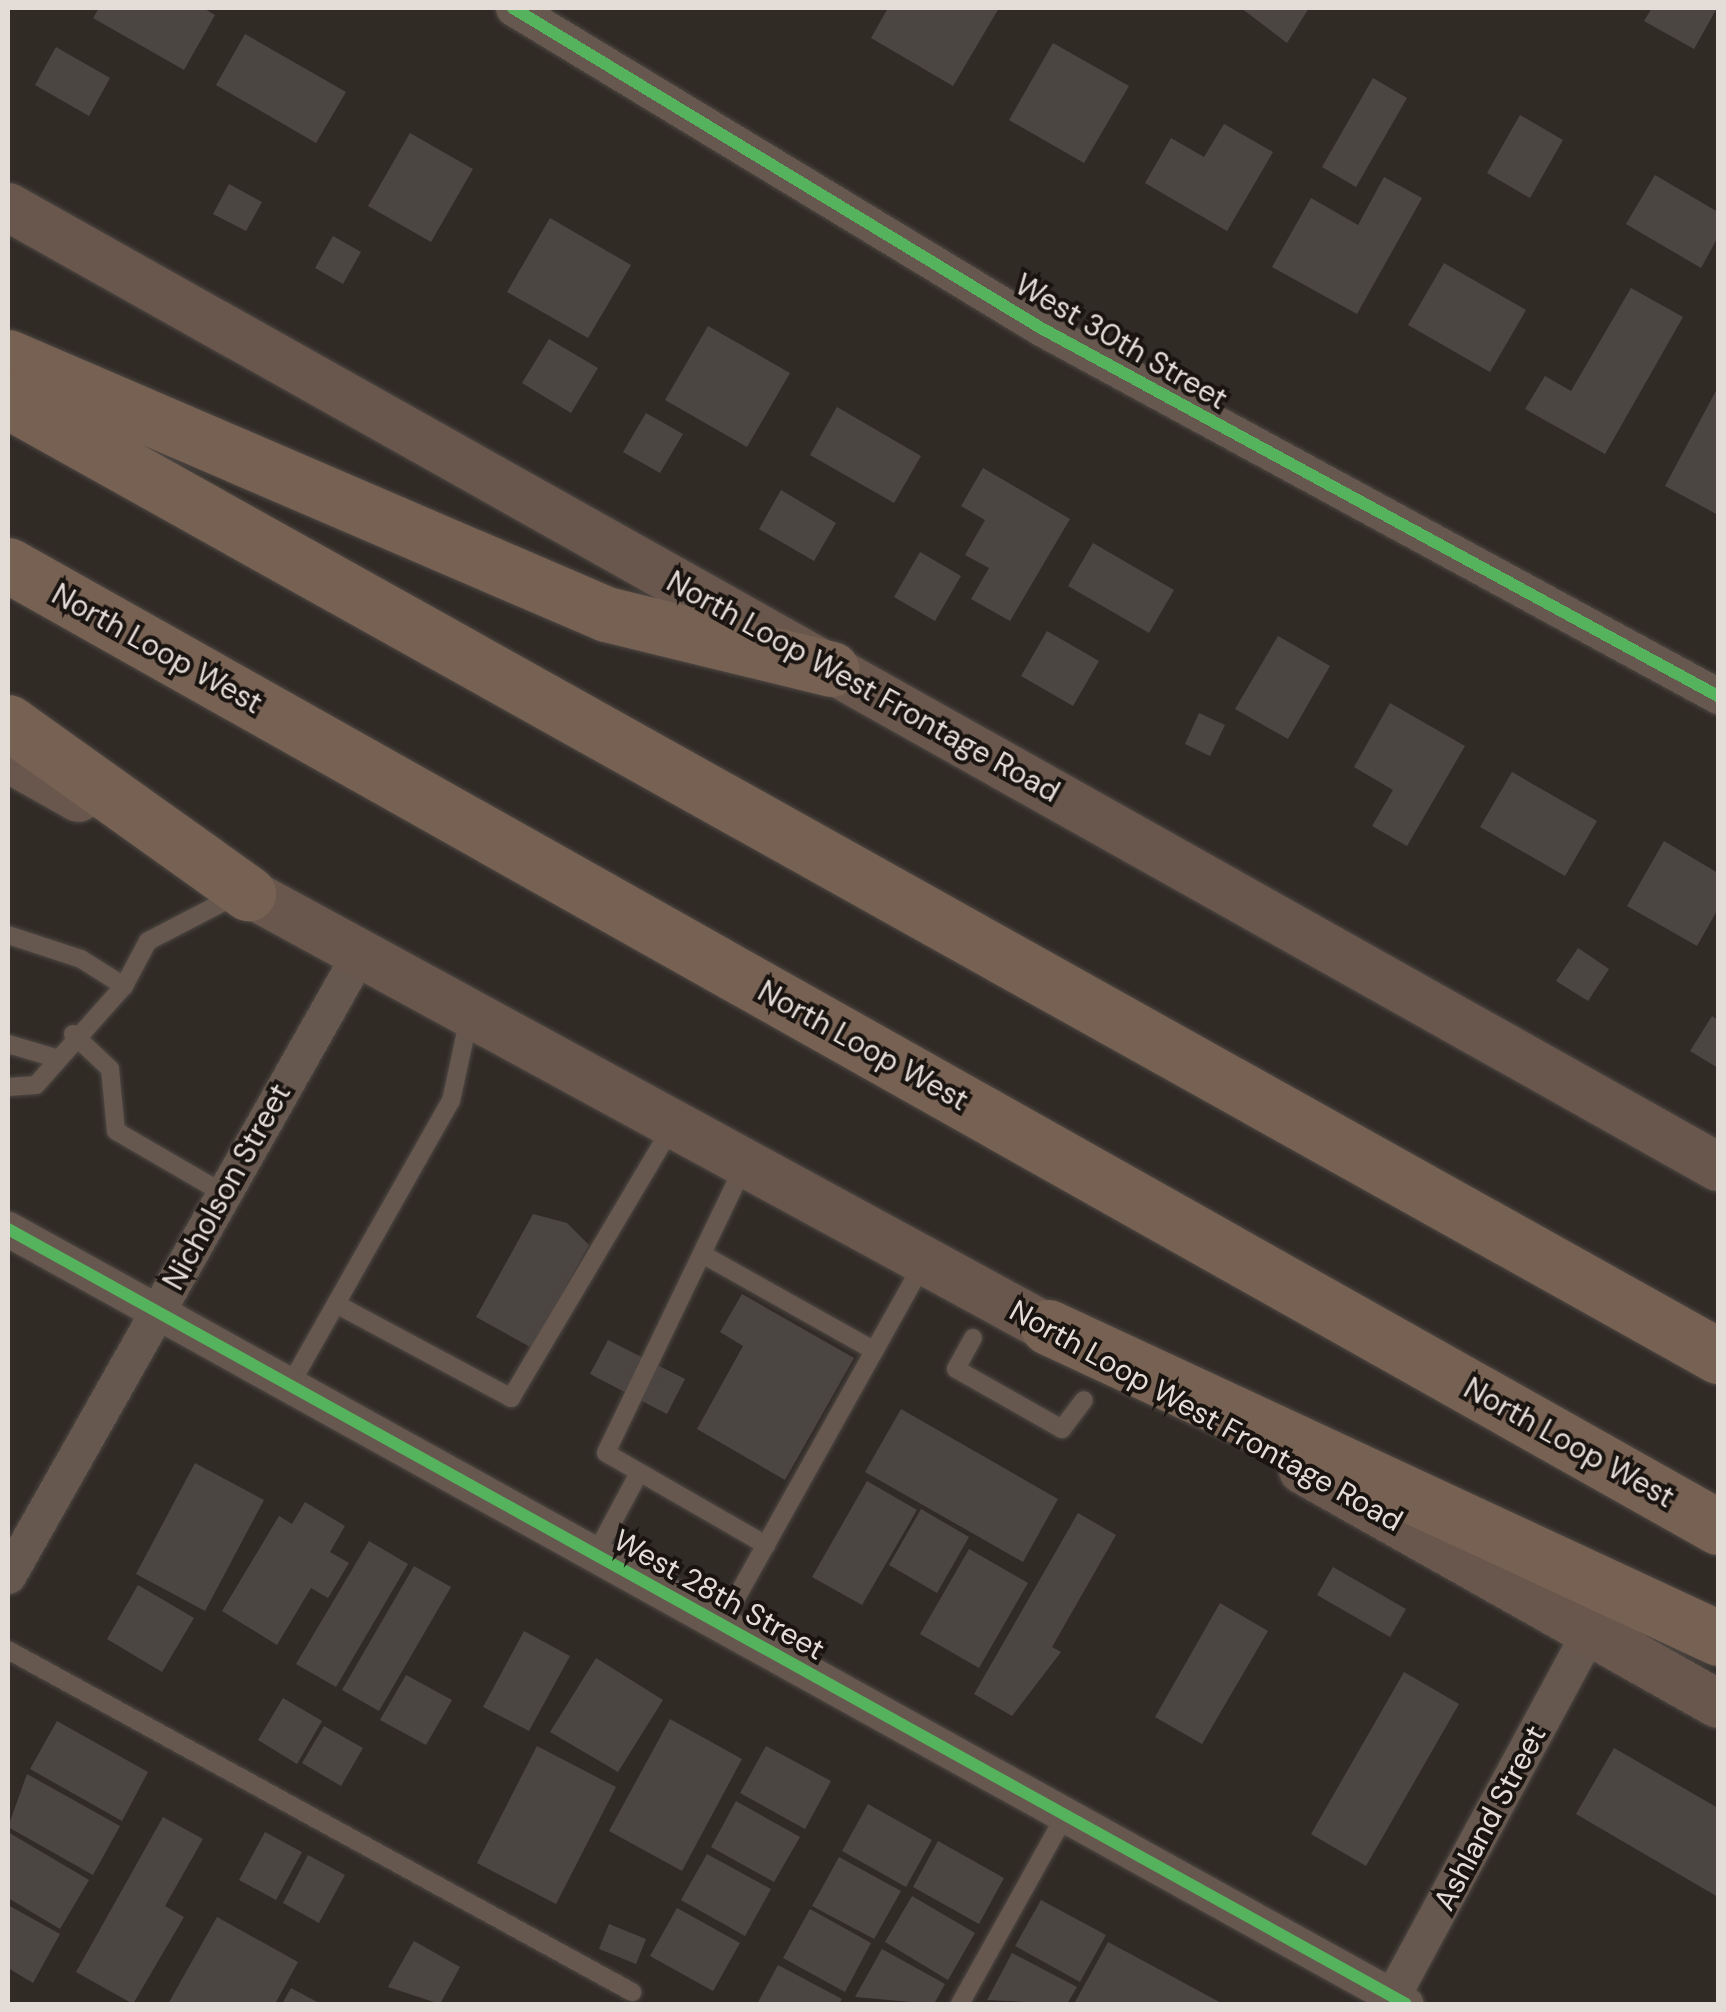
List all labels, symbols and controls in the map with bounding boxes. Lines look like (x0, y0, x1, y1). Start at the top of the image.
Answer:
street label: West 30th Street (1009, 267, 1233, 417)
street label: North Loop West Frontage Road (660, 564, 1066, 810)
street label: North Loop West (46, 576, 268, 722)
street label: North Loop West (752, 973, 974, 1119)
street label: Nicholson Street (156, 1078, 298, 1296)
street label: North Loop West Frontage Road (1003, 1293, 1409, 1539)
street label: North Loop West (1458, 1370, 1680, 1516)
street label: West 28th Street (607, 1522, 831, 1668)
street label: Ashland Street (1426, 1719, 1554, 1917)

